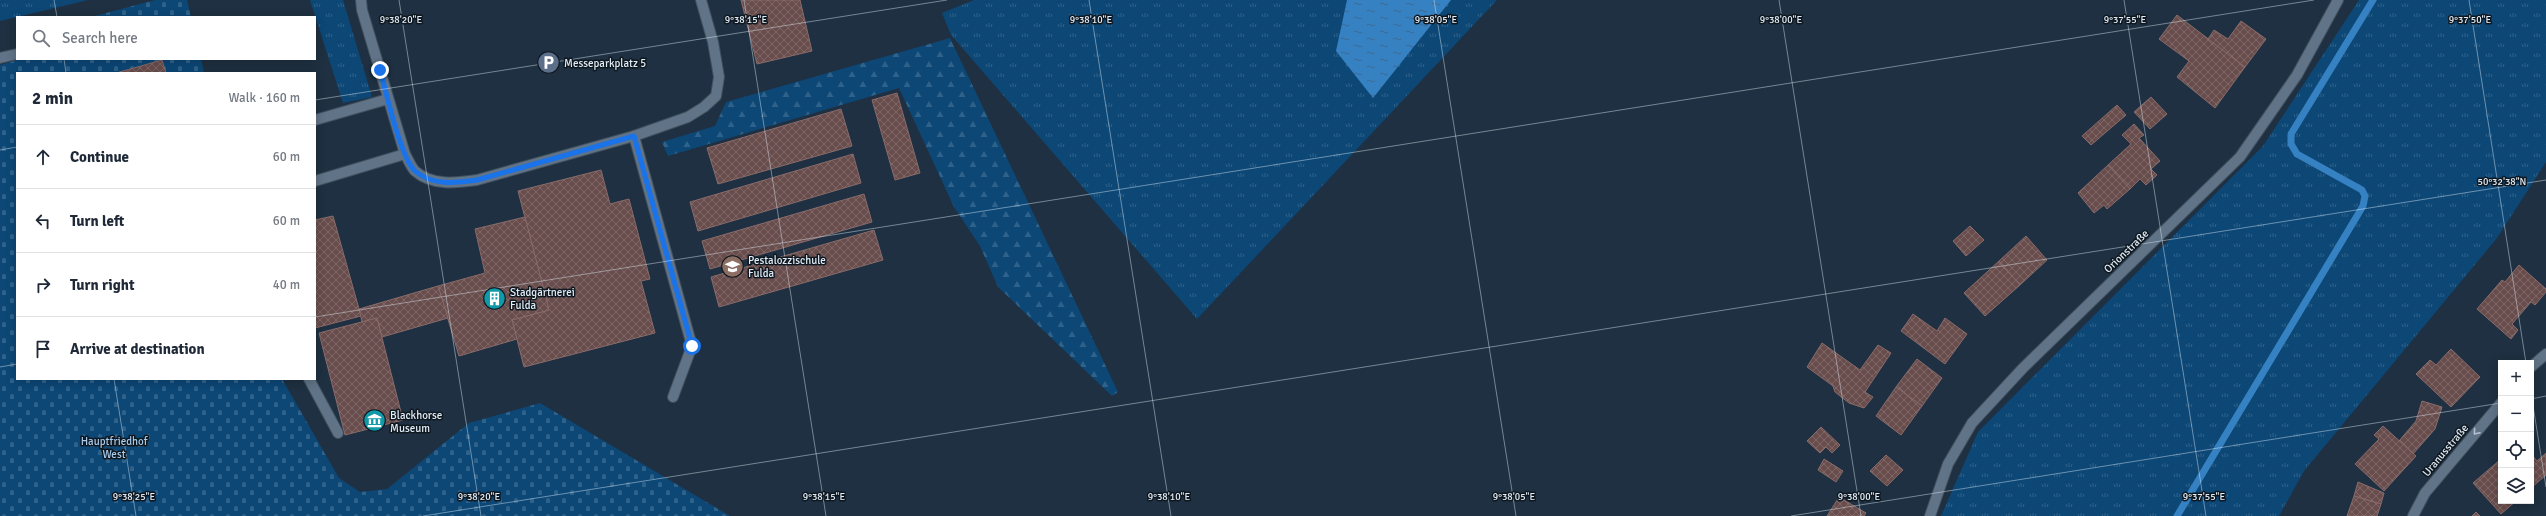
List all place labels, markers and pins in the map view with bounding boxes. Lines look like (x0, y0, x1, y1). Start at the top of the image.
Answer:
parking icon: Messeparkplatz 5 (536, 50, 562, 76)
place label: Messeparkplatz 5 (564, 57, 646, 70)
school or university icon: Pestalozzischule Fulda (720, 253, 746, 279)
place label: Pestalozzischule Fulda (748, 254, 826, 280)
building icon: Stadgärtnerei Fulda (481, 285, 507, 311)
place label: Stadgärtnerei Fulda (510, 286, 575, 312)
museum icon: Blackhorse Museum (362, 408, 388, 434)
place label: Blackhorse Museum (390, 409, 442, 435)

